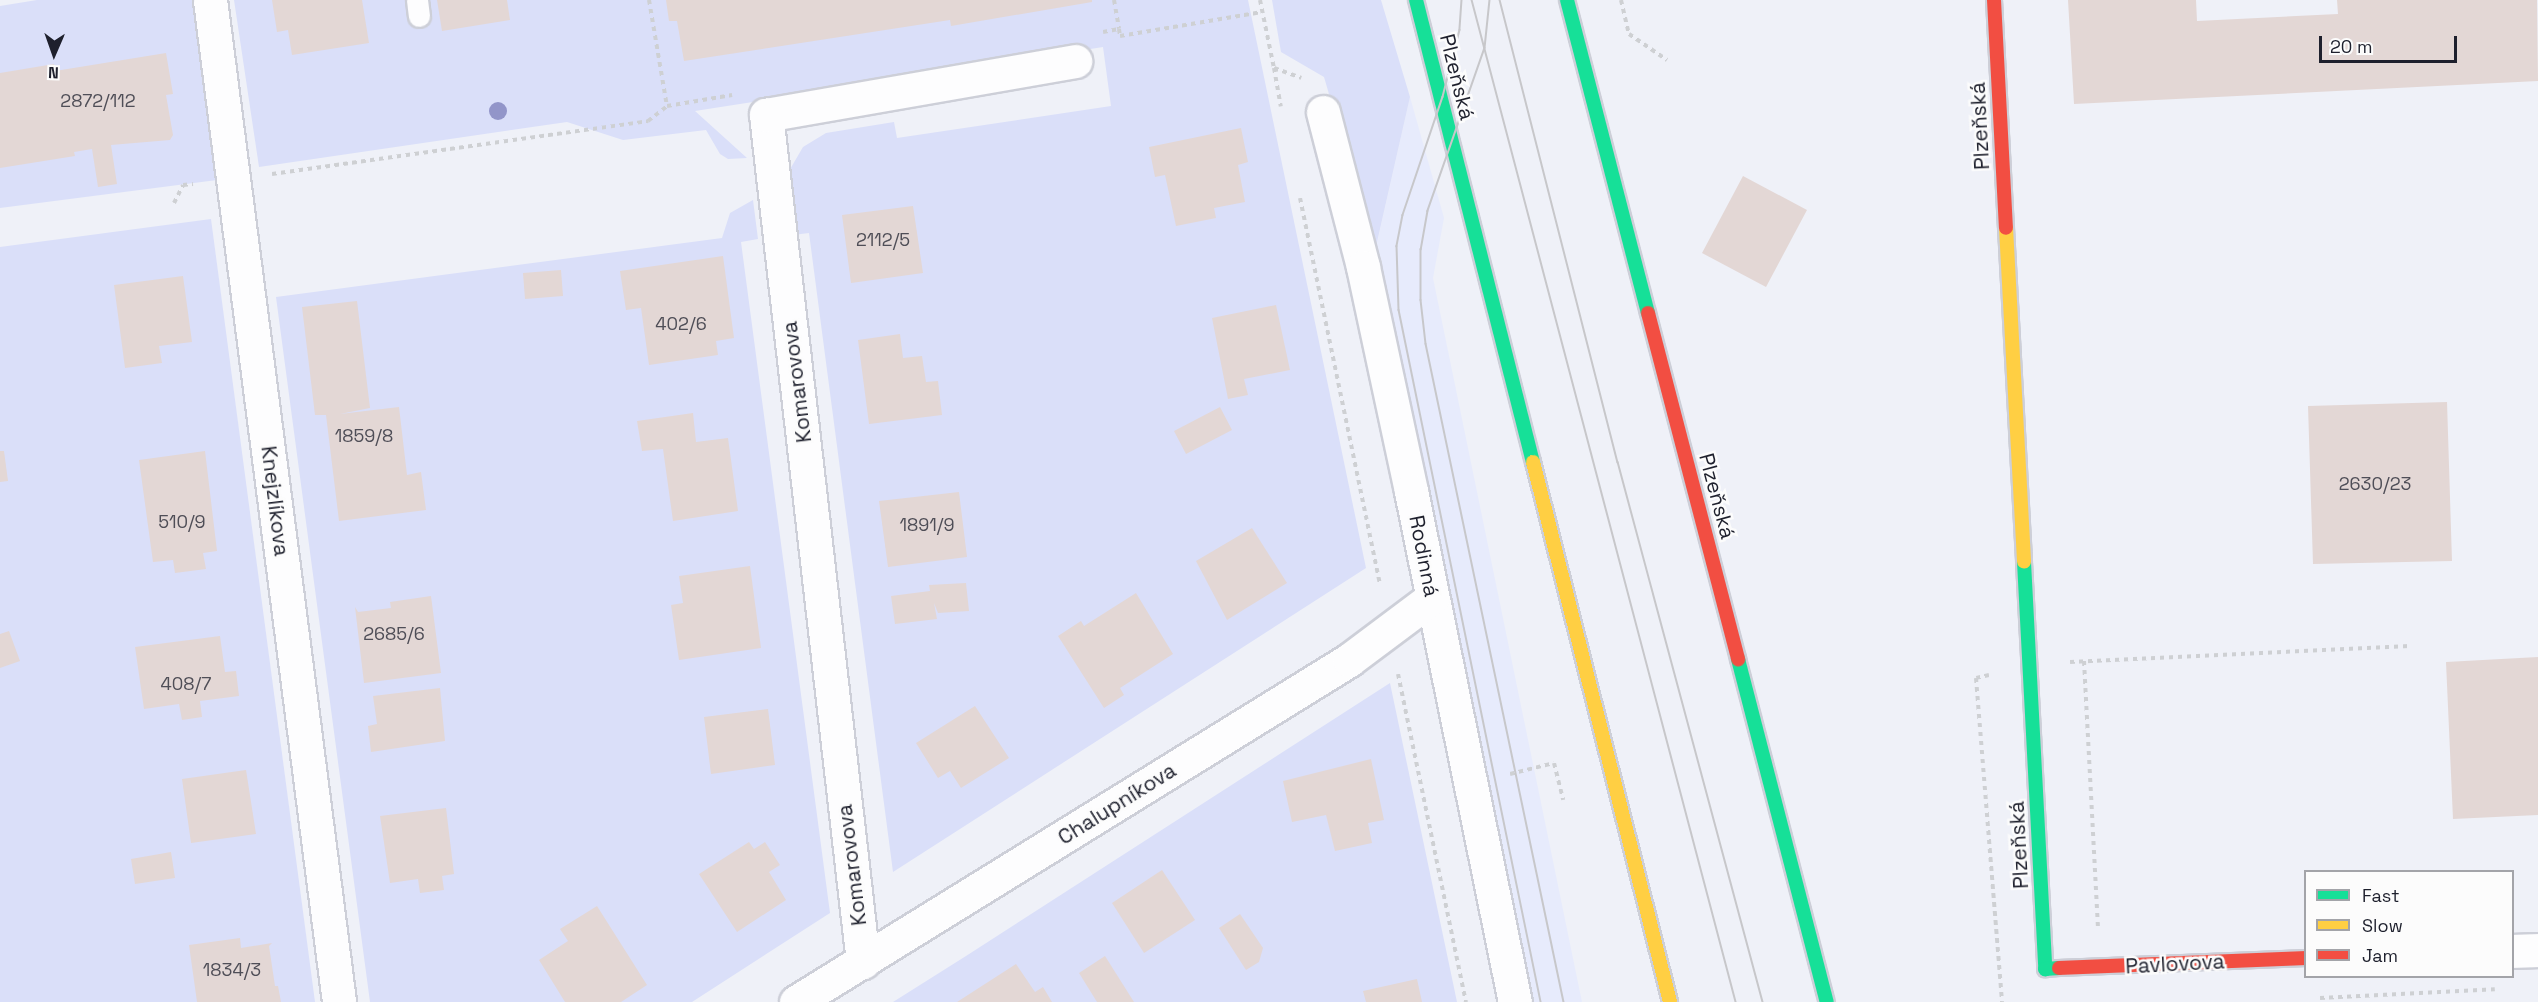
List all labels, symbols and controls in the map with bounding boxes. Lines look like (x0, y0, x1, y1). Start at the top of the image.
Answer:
north arrow (24, 24, 84, 84)
scale bar (2322, 24, 2460, 62)
street label: Plzeňská (1434, 31, 1480, 123)
text: 20 m (2330, 35, 2373, 58)
text: N (48, 62, 59, 83)
street label: Plzeňská (1965, 81, 1995, 171)
house number: 2872/112 (60, 90, 136, 112)
house number: 2112/5 (856, 229, 910, 251)
house number: 402/6 (655, 313, 707, 335)
street label: Komarovova (777, 320, 817, 444)
house number: 1859/8 (335, 425, 393, 447)
street label: Knejzlíkova (256, 444, 294, 558)
street label: Plzeňská (1693, 450, 1741, 542)
house number: 2630/23 (2339, 473, 2411, 495)
house number: 510/9 (158, 511, 206, 533)
street label: Rodinná (1404, 513, 1444, 599)
house number: 1891/9 (900, 514, 954, 536)
house number: 2685/6 (363, 623, 425, 645)
house number: 408/7 (161, 673, 211, 695)
street label: Chalupníkova (1053, 758, 1181, 850)
street label: Plzeňská (2004, 800, 2034, 890)
street label: Komarovova (832, 803, 872, 927)
legend (2304, 870, 2514, 978)
text: Fast (2362, 884, 2399, 907)
text: Slow (2362, 914, 2403, 937)
text: Jam (2362, 944, 2398, 967)
street label: Pavlovova (2125, 949, 2225, 979)
house number: 1834/3 (203, 959, 261, 981)

